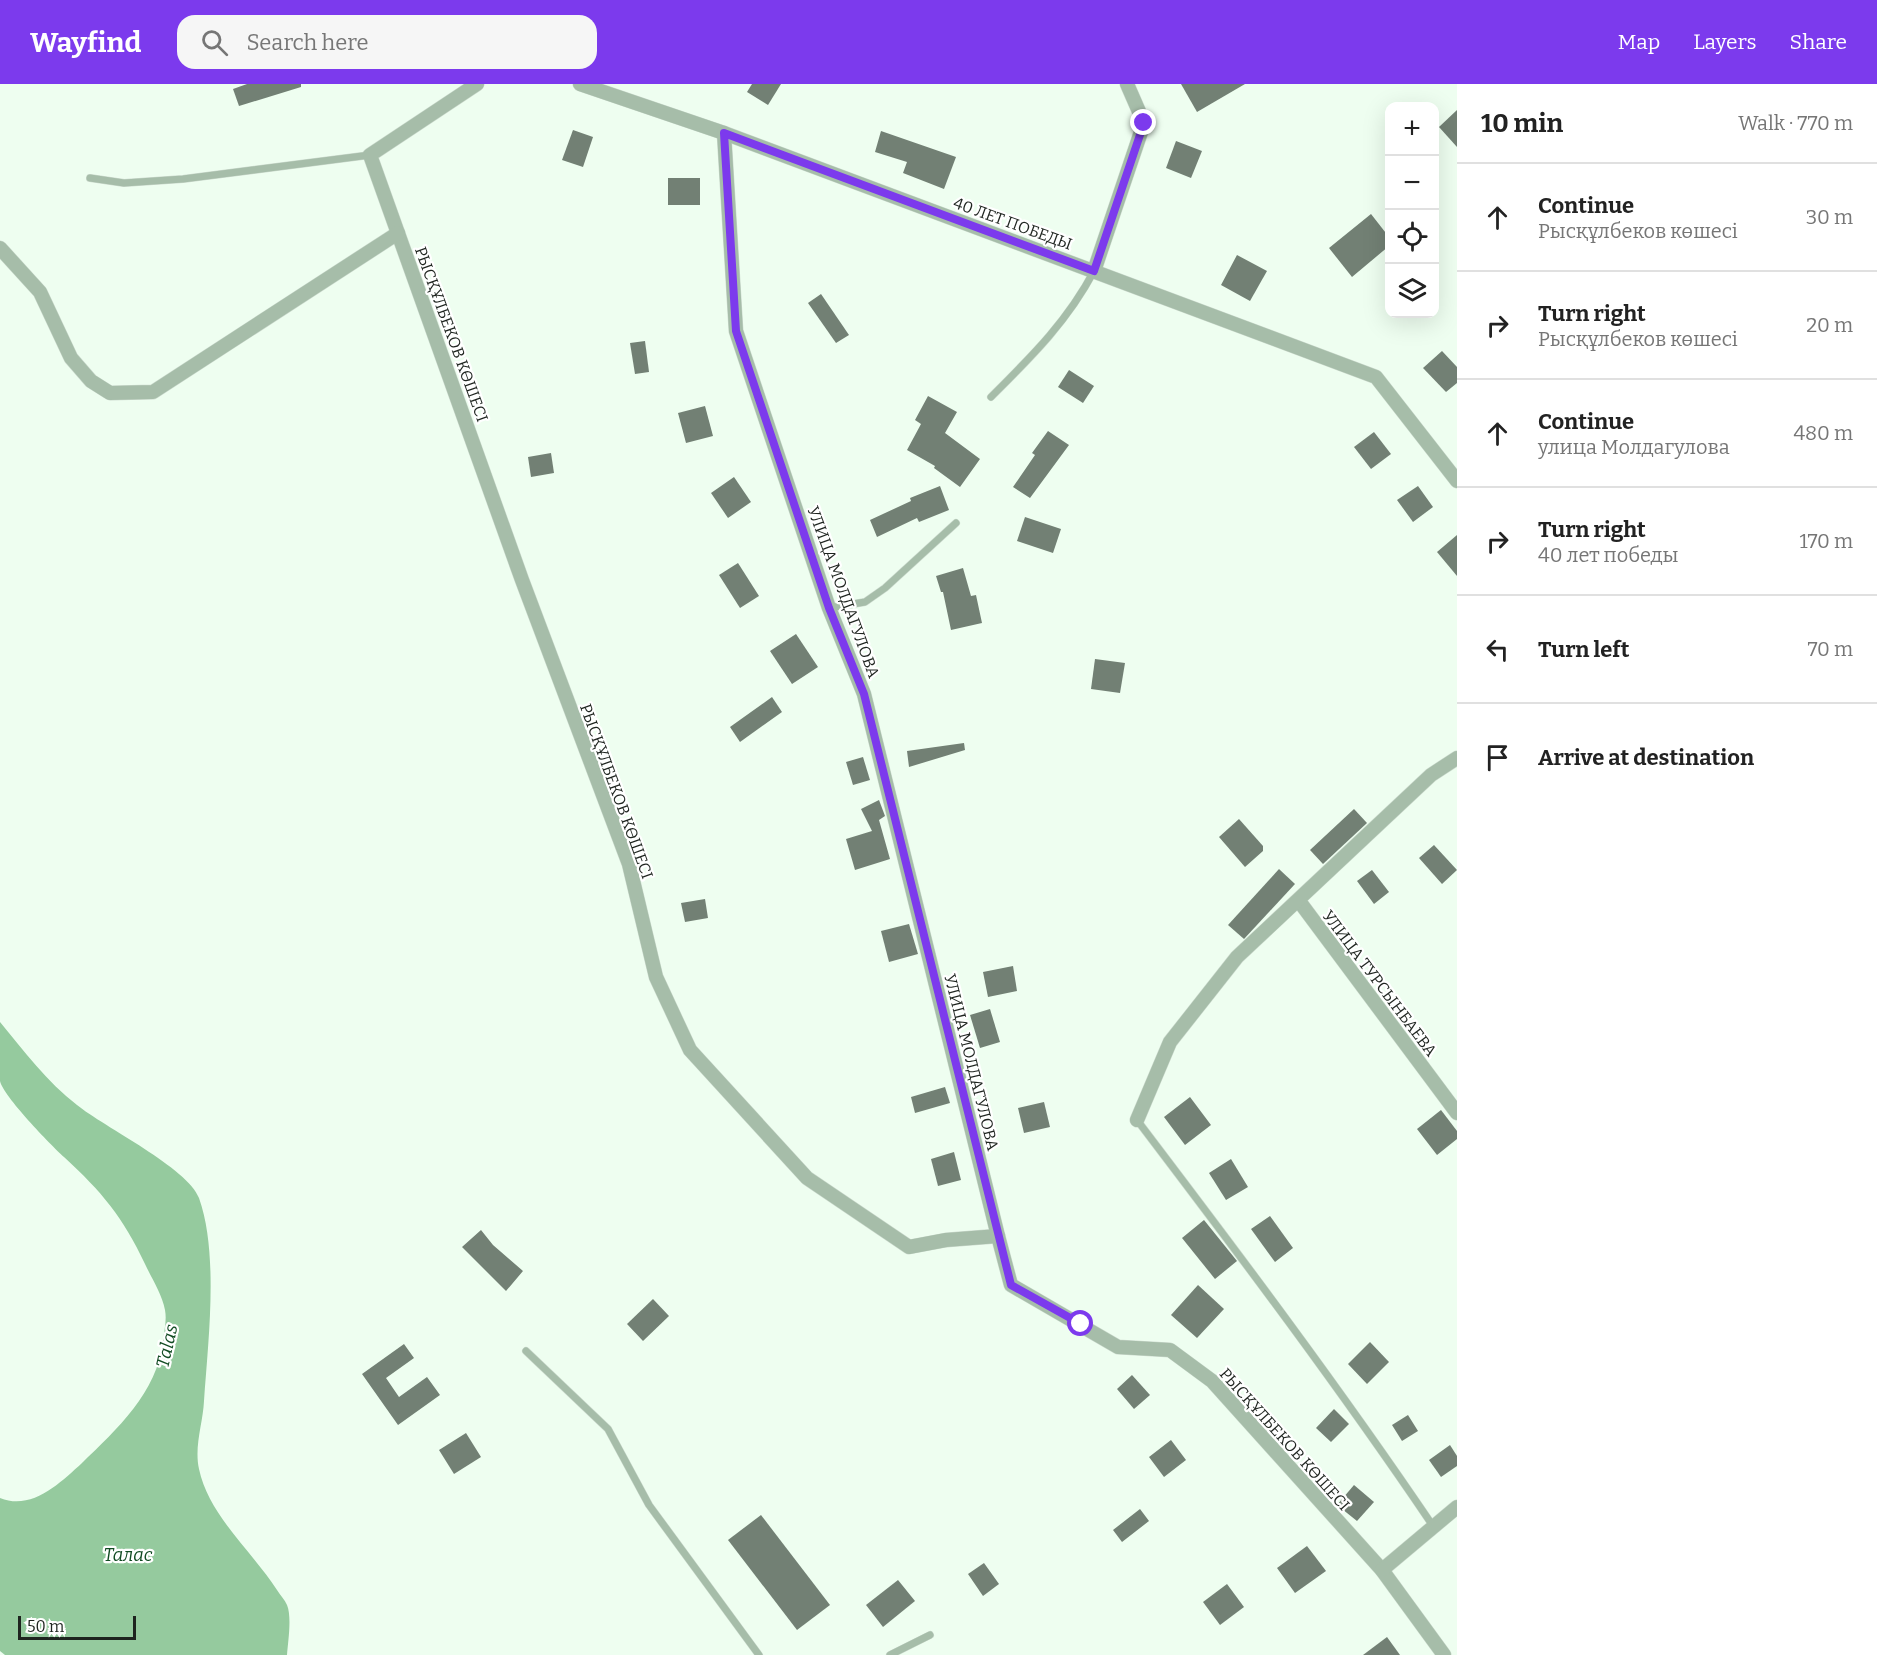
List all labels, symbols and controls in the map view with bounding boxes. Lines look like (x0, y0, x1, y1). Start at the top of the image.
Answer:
search box (177, 15, 597, 69)
text: Wayfind (30, 26, 141, 59)
icon: search (198, 26, 231, 59)
text: Search here (246, 29, 369, 56)
text: Map (1618, 29, 1660, 55)
text: Layers (1693, 29, 1757, 55)
text: Share (1790, 29, 1847, 55)
map controls (1385, 102, 1439, 318)
button: + (1385, 102, 1439, 156)
text: 10 min (1481, 108, 1563, 139)
route end (1130, 109, 1156, 135)
text: Walk · 770 m (1738, 111, 1853, 135)
button: − (1385, 156, 1439, 210)
text: Continue (1538, 192, 1634, 219)
street label: 40 ЛЕТ ПОБЕДЫ (951, 193, 1075, 254)
icon: ahead (1481, 201, 1514, 234)
text: 30 m (1806, 205, 1853, 229)
button: locate (1385, 210, 1439, 264)
text: Рысқұлбеков көшесі (1538, 219, 1738, 243)
street label: РЫСҚҰЛБЕКОВ КӨШЕСІ (411, 244, 492, 424)
button: layers (1385, 264, 1439, 318)
text: Turn right (1538, 300, 1646, 327)
icon: right (1481, 309, 1514, 342)
text: 20 m (1806, 313, 1853, 337)
text: Рысқұлбеков көшесі (1538, 327, 1738, 351)
text: Continue (1538, 408, 1634, 435)
icon: ahead (1481, 417, 1514, 450)
text: 480 m (1793, 421, 1853, 445)
text: улица Молдагулова (1538, 435, 1730, 459)
street label: УЛИЦА МОЛДАГУЛОВА (804, 504, 884, 681)
text: Turn right (1538, 516, 1646, 543)
icon: right (1481, 525, 1514, 558)
text: 170 m (1800, 529, 1853, 553)
text: 40 лет победы (1538, 543, 1679, 567)
icon: left (1481, 633, 1514, 666)
text: Turn left (1538, 636, 1630, 663)
text: 70 m (1807, 637, 1853, 661)
street label: РЫСҚҰЛБЕКОВ КӨШЕСІ (576, 701, 657, 881)
icon: arrive (1481, 741, 1514, 774)
text: Arrive at destination (1538, 744, 1754, 771)
street label: УЛИЦА ТУРСЫНБАЕВА (1318, 907, 1441, 1061)
street label: УЛИЦА МОЛДАГУЛОВА (940, 972, 1003, 1153)
route start (1067, 1310, 1093, 1336)
water label: Talas (151, 1322, 183, 1370)
street label: РЫСҚҰЛБЕКОВ КӨШЕСІ (1216, 1364, 1354, 1514)
water label: Талас (104, 1544, 153, 1566)
scale bar (18, 1613, 136, 1640)
text: 50 m (27, 1617, 64, 1636)

